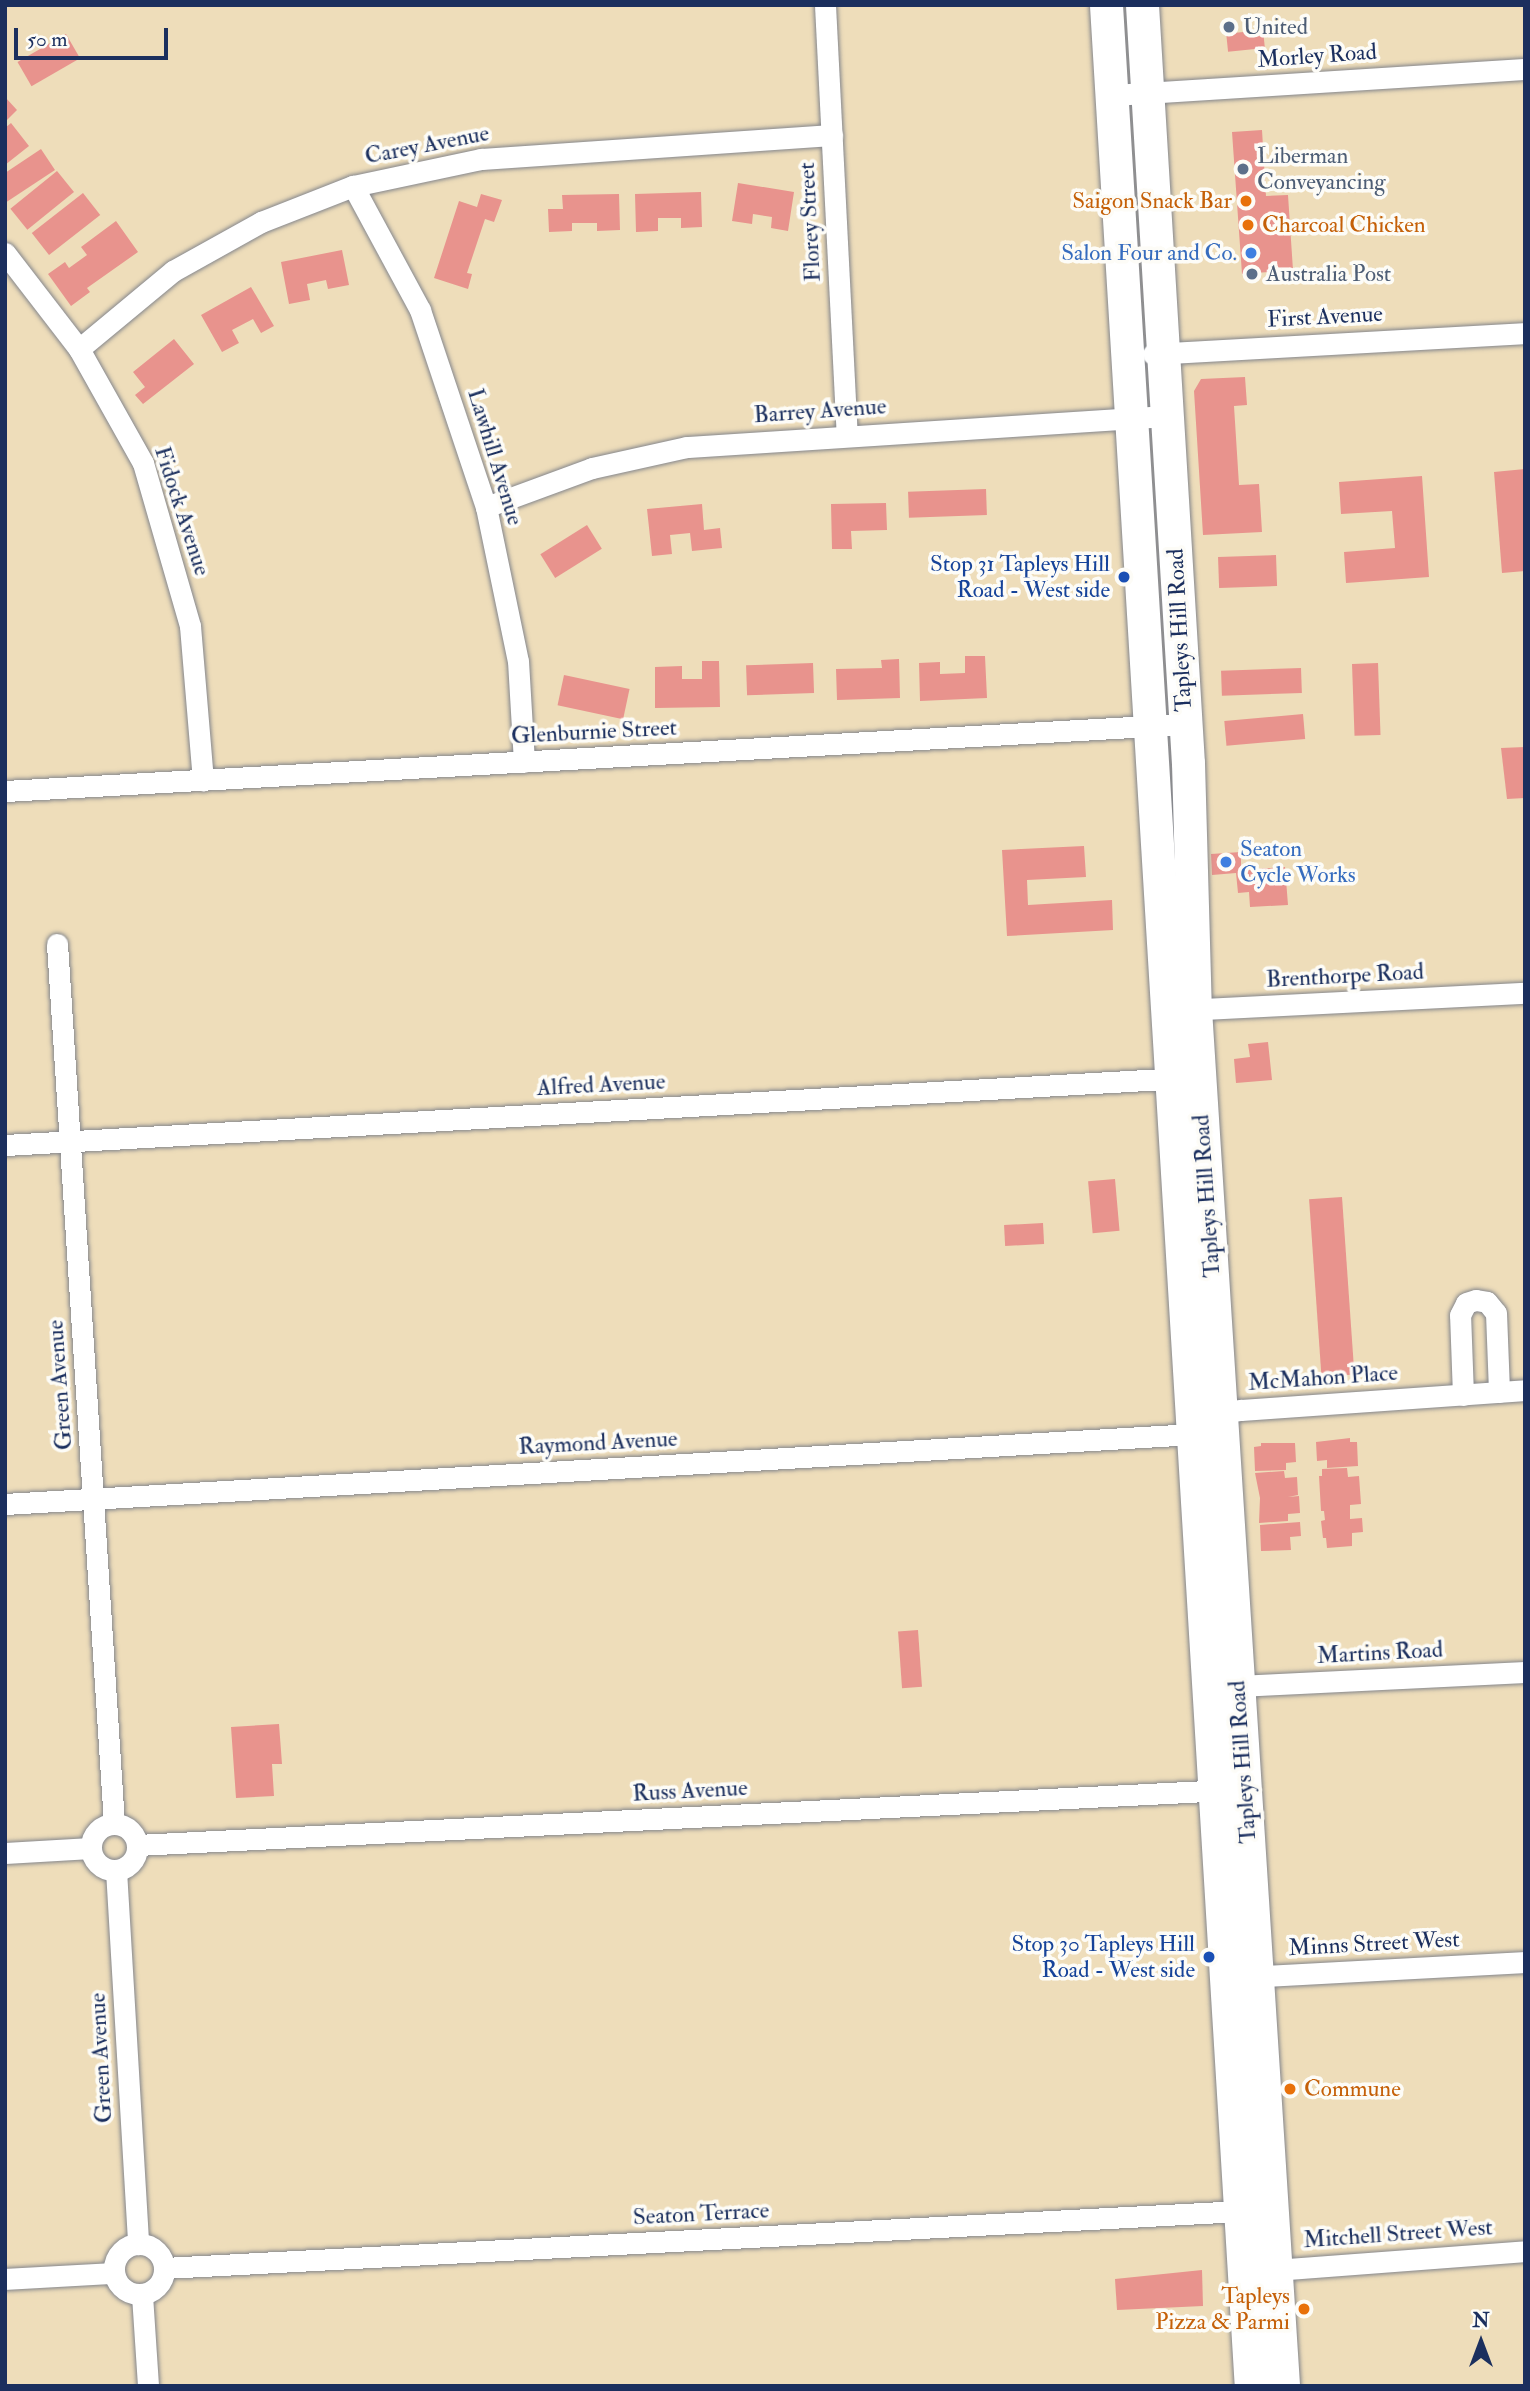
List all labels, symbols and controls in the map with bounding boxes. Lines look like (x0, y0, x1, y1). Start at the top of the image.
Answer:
place label: United (1243, 13, 1308, 41)
scale bar (18, 14, 172, 58)
marker: United (1221, 19, 1237, 35)
text: 50 m (27, 26, 68, 53)
street label: Morley Road (1256, 38, 1378, 74)
street label: Carey Avenue (363, 119, 491, 171)
place label: Liberman Conveyancing (1257, 142, 1386, 196)
street label: Florey Street (793, 161, 827, 283)
marker: Liberman Conveyancing (1235, 161, 1251, 177)
place label: Saigon Snack Bar (1072, 187, 1232, 215)
marker: Saigon Snack Bar (1238, 193, 1254, 209)
place label: Charcoal Chicken (1262, 211, 1426, 239)
marker: Charcoal Chicken (1240, 217, 1256, 233)
place label: Salon Four and Co. (1061, 239, 1237, 267)
marker: Salon Four and Co. (1243, 245, 1259, 261)
place label: Australia Post (1266, 260, 1391, 288)
marker: Australia Post (1244, 266, 1260, 282)
street label: First Avenue (1267, 300, 1383, 334)
street label: Lawhill Avenue (461, 385, 529, 529)
street label: Barrey Avenue (753, 393, 887, 429)
street label: Fidock Avenue (148, 443, 216, 579)
street label: Tapleys Hill Road (1162, 548, 1198, 712)
place label: Stop 31 Tapleys Hill Road - West side (930, 550, 1110, 604)
marker: Stop 31 Tapleys Hill Road - West side (1116, 569, 1132, 585)
street label: Glenburnie Street (510, 714, 678, 750)
place label: Seaton Cycle Works (1240, 835, 1356, 889)
marker: Seaton Cycle Works (1218, 854, 1234, 870)
street label: Brenthorpe Road (1265, 958, 1425, 994)
street label: Alfred Avenue (536, 1068, 666, 1102)
street label: Tapleys Hill Road (1188, 1114, 1226, 1278)
street label: Green Avenue (42, 1319, 78, 1451)
street label: McMahon Place (1247, 1359, 1399, 1397)
street label: Raymond Avenue (518, 1425, 678, 1461)
street label: Martins Road (1316, 1636, 1444, 1670)
street label: Tapleys Hill Road (1224, 1680, 1262, 1844)
street label: Russ Avenue (632, 1774, 748, 1808)
street label: Minns Street West (1288, 1926, 1460, 1962)
place label: Stop 30 Tapleys Hill Road - West side (1011, 1930, 1195, 1984)
marker: Stop 30 Tapleys Hill Road - West side (1201, 1949, 1217, 1965)
street label: Green Avenue (84, 1992, 118, 2124)
place label: Commune (1304, 2075, 1401, 2103)
marker: Commune (1282, 2081, 1298, 2097)
street label: Seaton Terrace (632, 2197, 770, 2231)
street label: Mitchell Street West (1302, 2214, 1494, 2254)
place label: Tapleys Pizza & Parmi (1155, 2282, 1290, 2336)
marker: Tapleys Pizza & Parmi (1296, 2301, 1312, 2317)
north arrow (1446, 2307, 1516, 2377)
text: N (1472, 2309, 1490, 2333)

